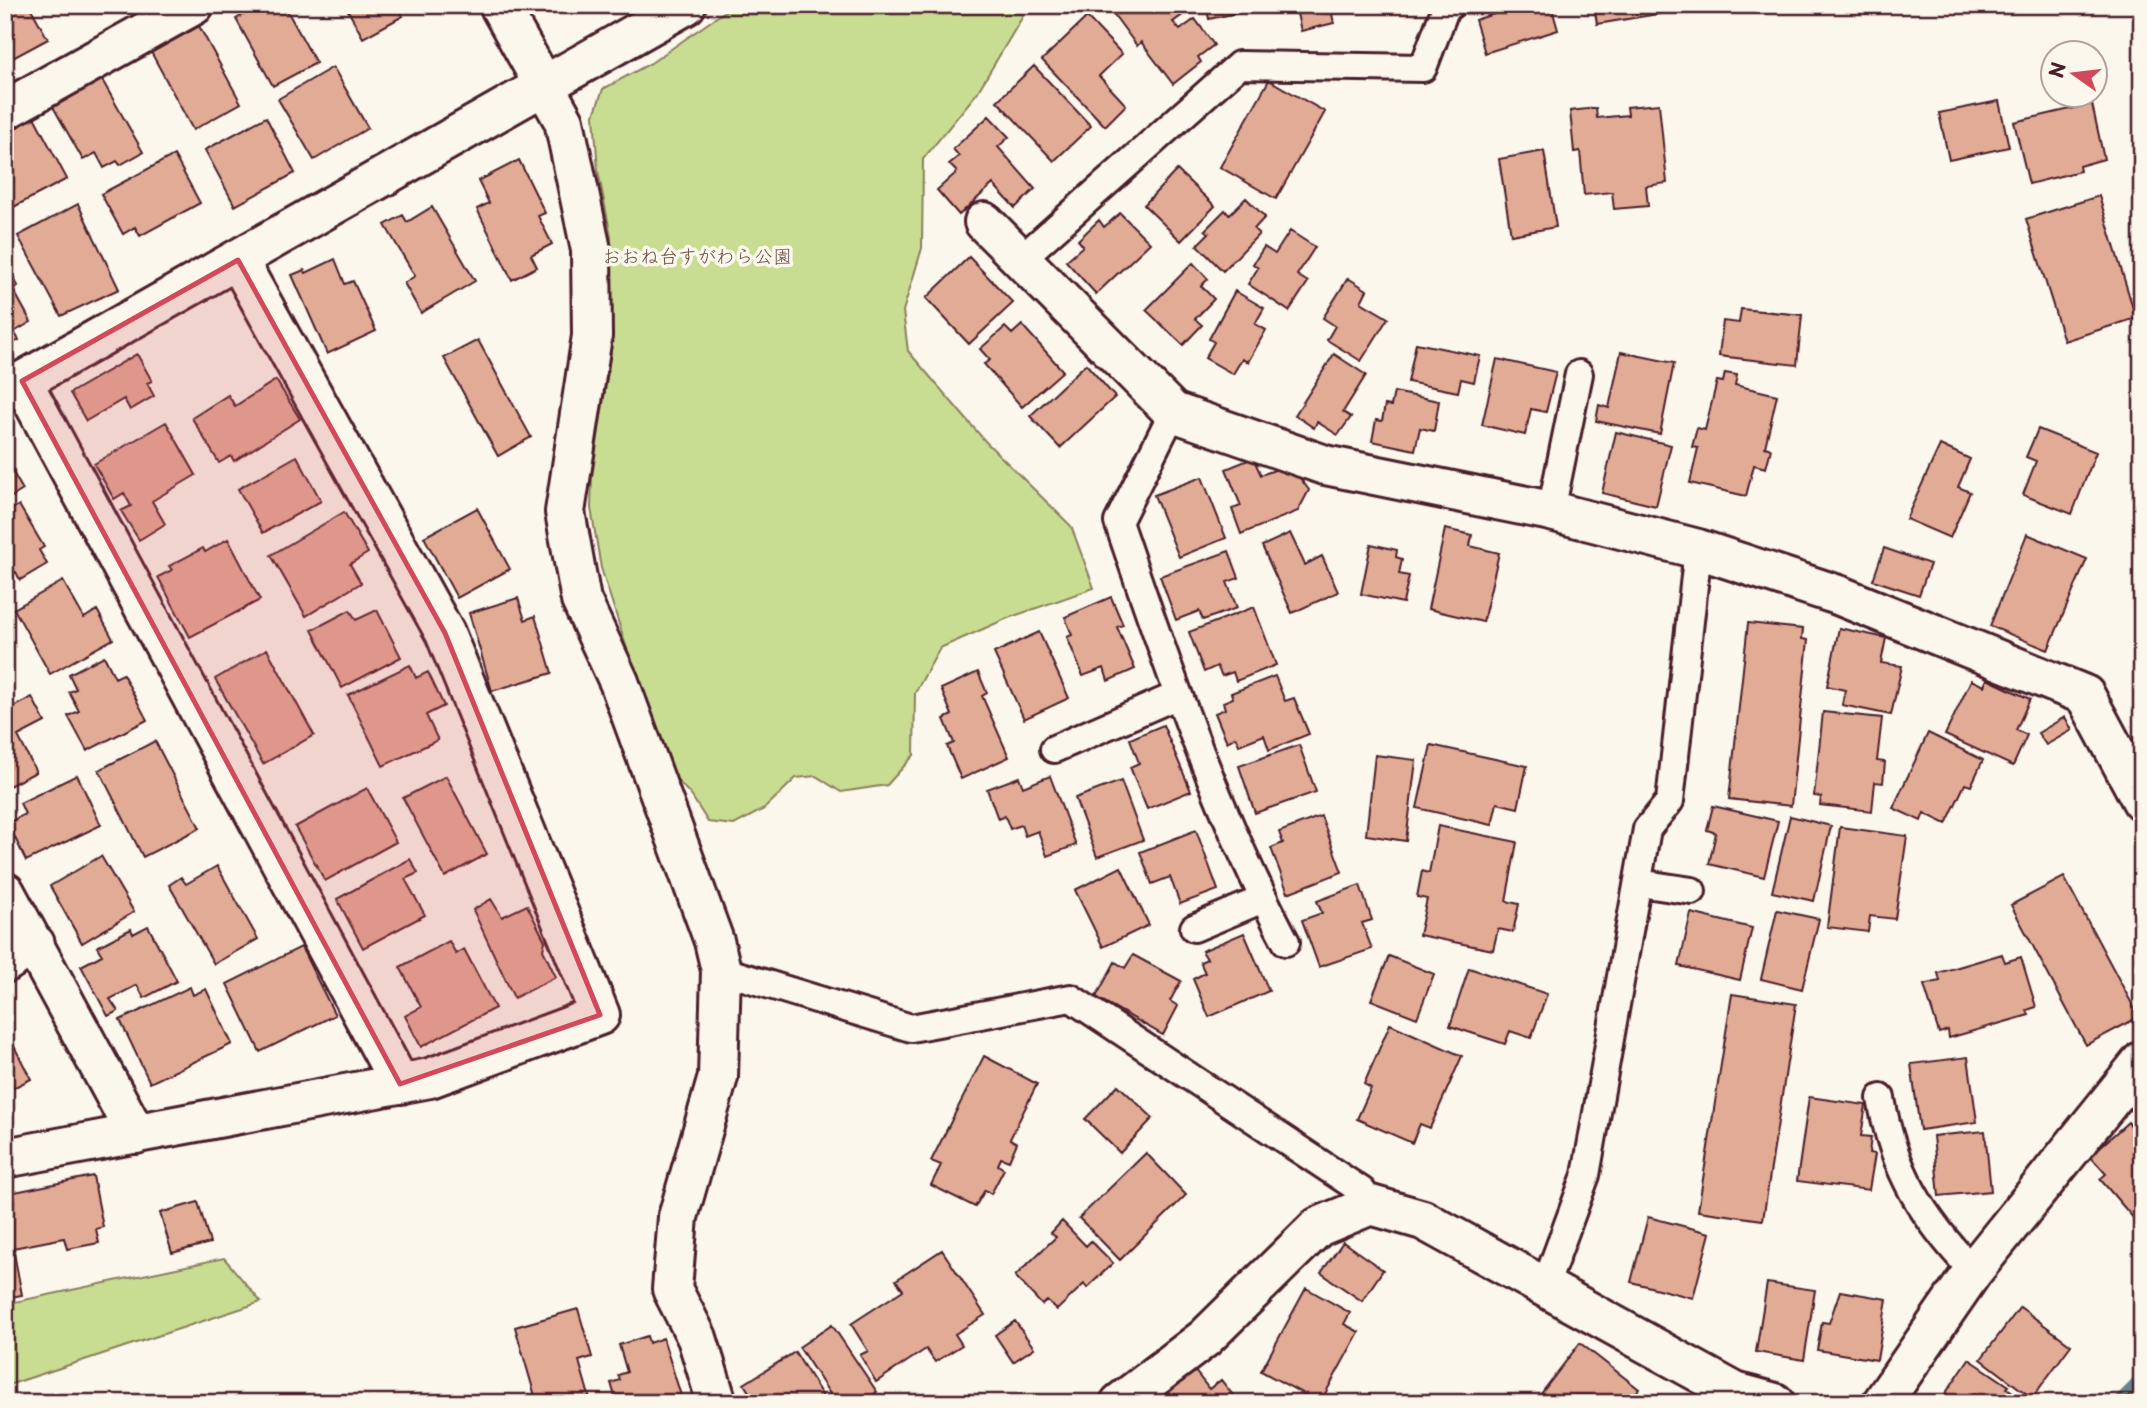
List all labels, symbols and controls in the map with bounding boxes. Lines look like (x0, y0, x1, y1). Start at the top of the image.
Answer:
north arrow (2038, 38, 2108, 108)
text: N (2041, 59, 2072, 80)
park label: おおね台すがわら公園 (602, 241, 792, 269)

